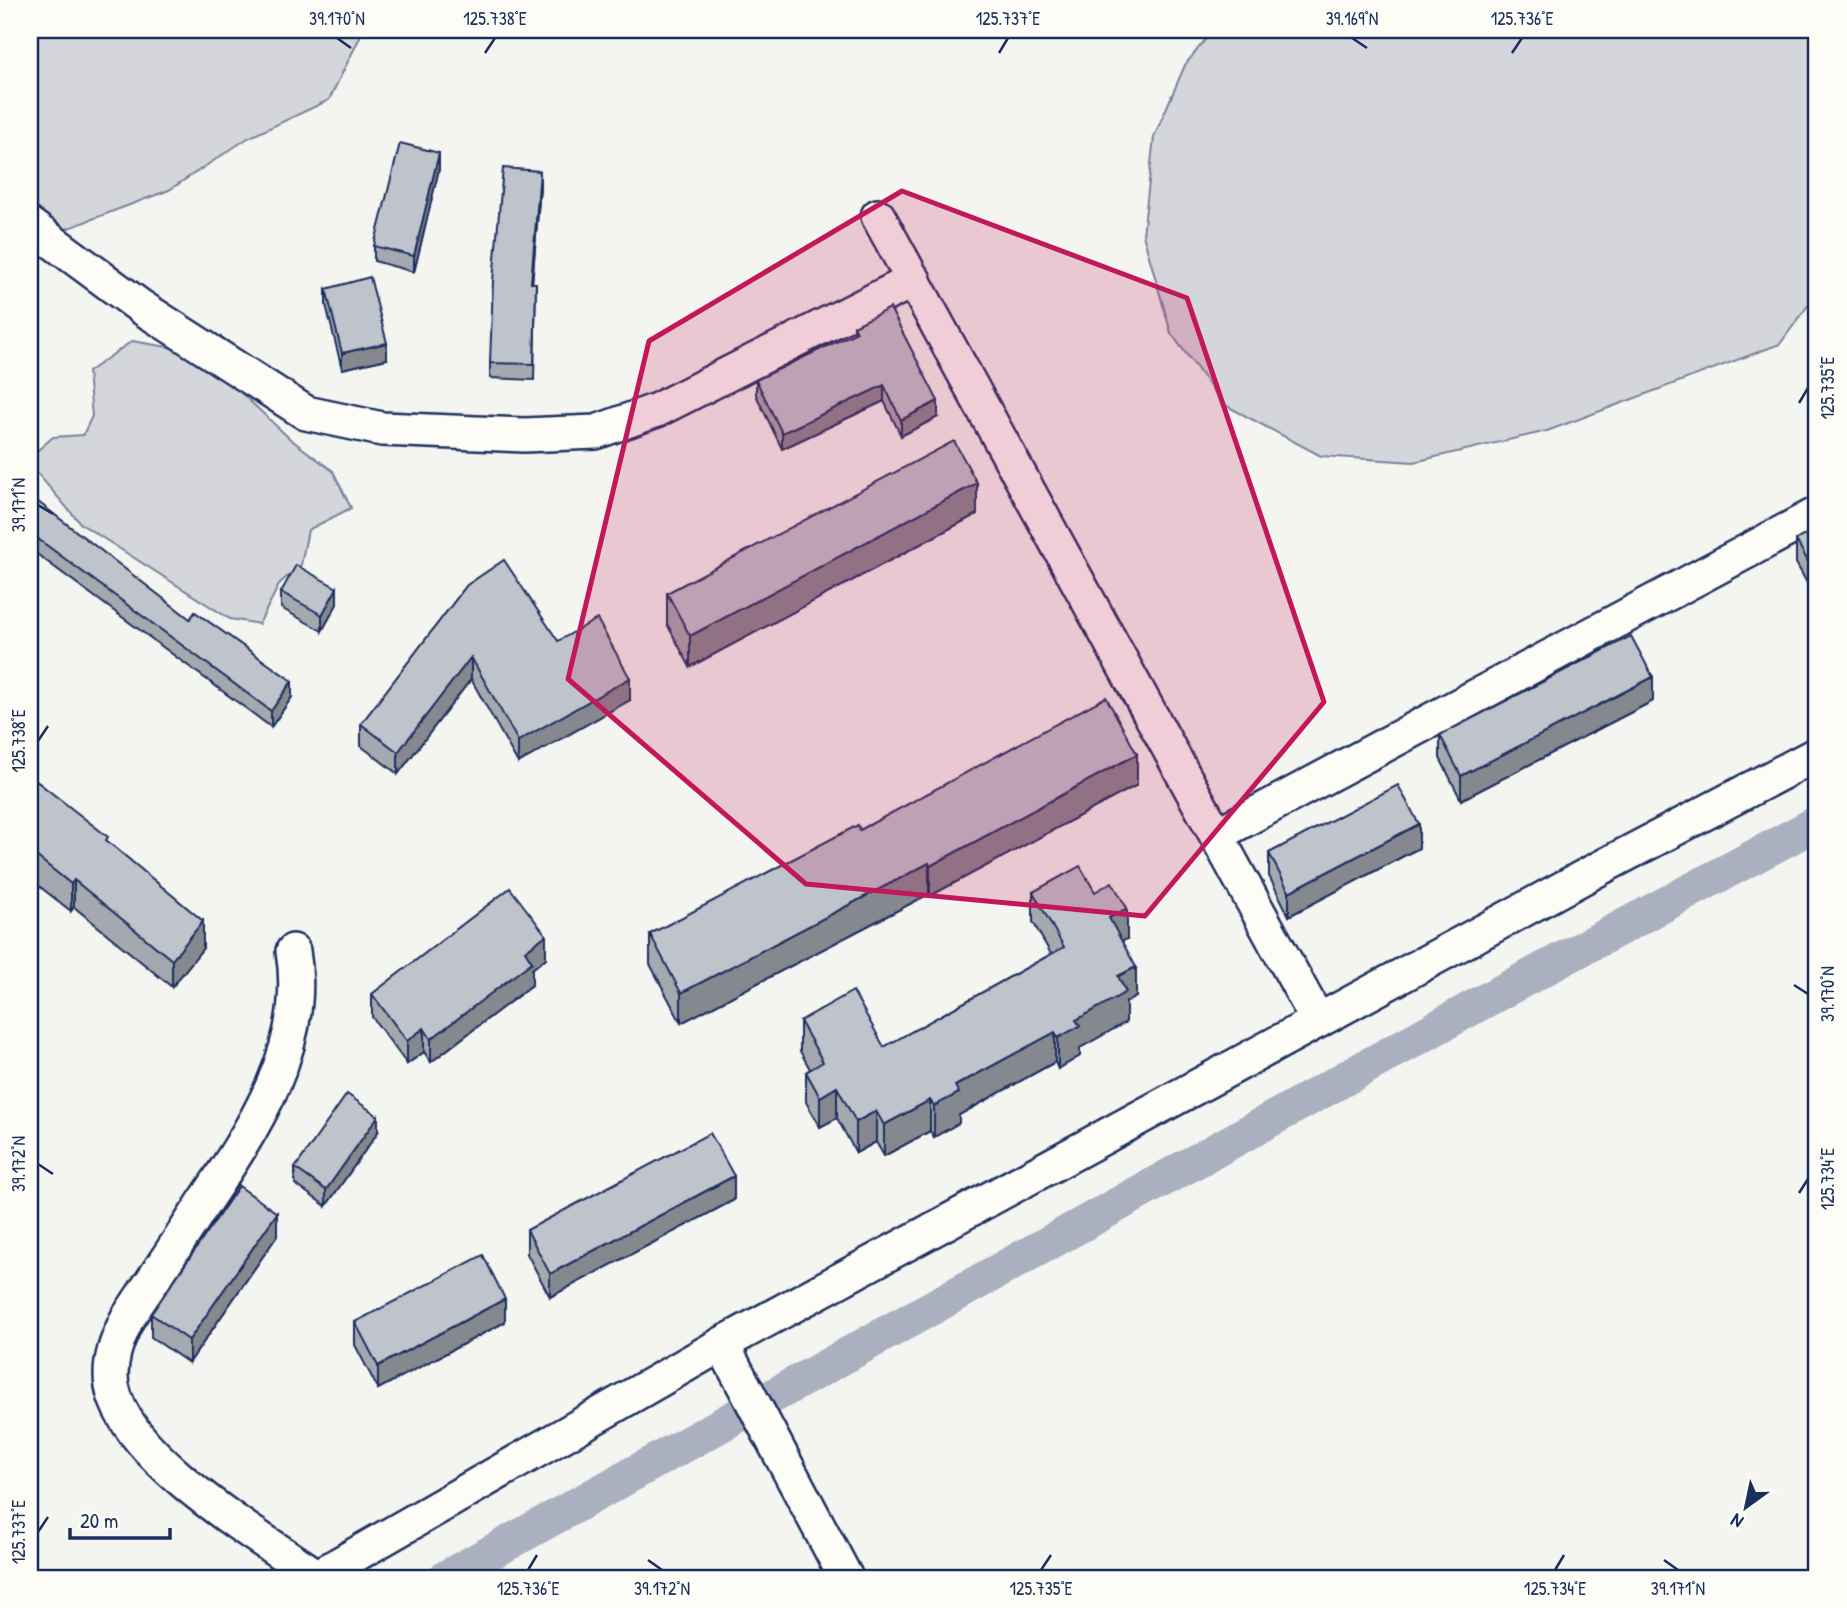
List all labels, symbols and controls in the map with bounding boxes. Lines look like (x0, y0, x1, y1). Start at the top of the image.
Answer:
text: 39.170°N (309, 6, 365, 31)
text: 125.738°E (463, 6, 527, 31)
text: 125.737°E (976, 6, 1040, 31)
text: 39.169°N (1326, 6, 1378, 31)
text: 125.736°E (1491, 6, 1553, 31)
text: 125.735°E (1815, 356, 1840, 420)
text: 39.171°N (6, 478, 31, 532)
text: 125.738°E (6, 709, 31, 773)
text: 39.170°N (1815, 966, 1840, 1022)
text: 39.172°N (6, 1136, 31, 1192)
text: 125.734°E (1815, 1148, 1840, 1210)
north arrow (1710, 1472, 1780, 1542)
scale bar (70, 1496, 170, 1540)
text: 125.737°E (6, 1500, 31, 1564)
text: 20 m (80, 1506, 118, 1535)
text: N (1725, 1508, 1748, 1535)
text: 125.736°E (497, 1576, 559, 1601)
text: 39.172°N (634, 1576, 690, 1601)
text: 125.735°E (1009, 1576, 1073, 1601)
text: 125.734°E (1524, 1576, 1586, 1601)
text: 39.171°N (1651, 1576, 1705, 1601)

